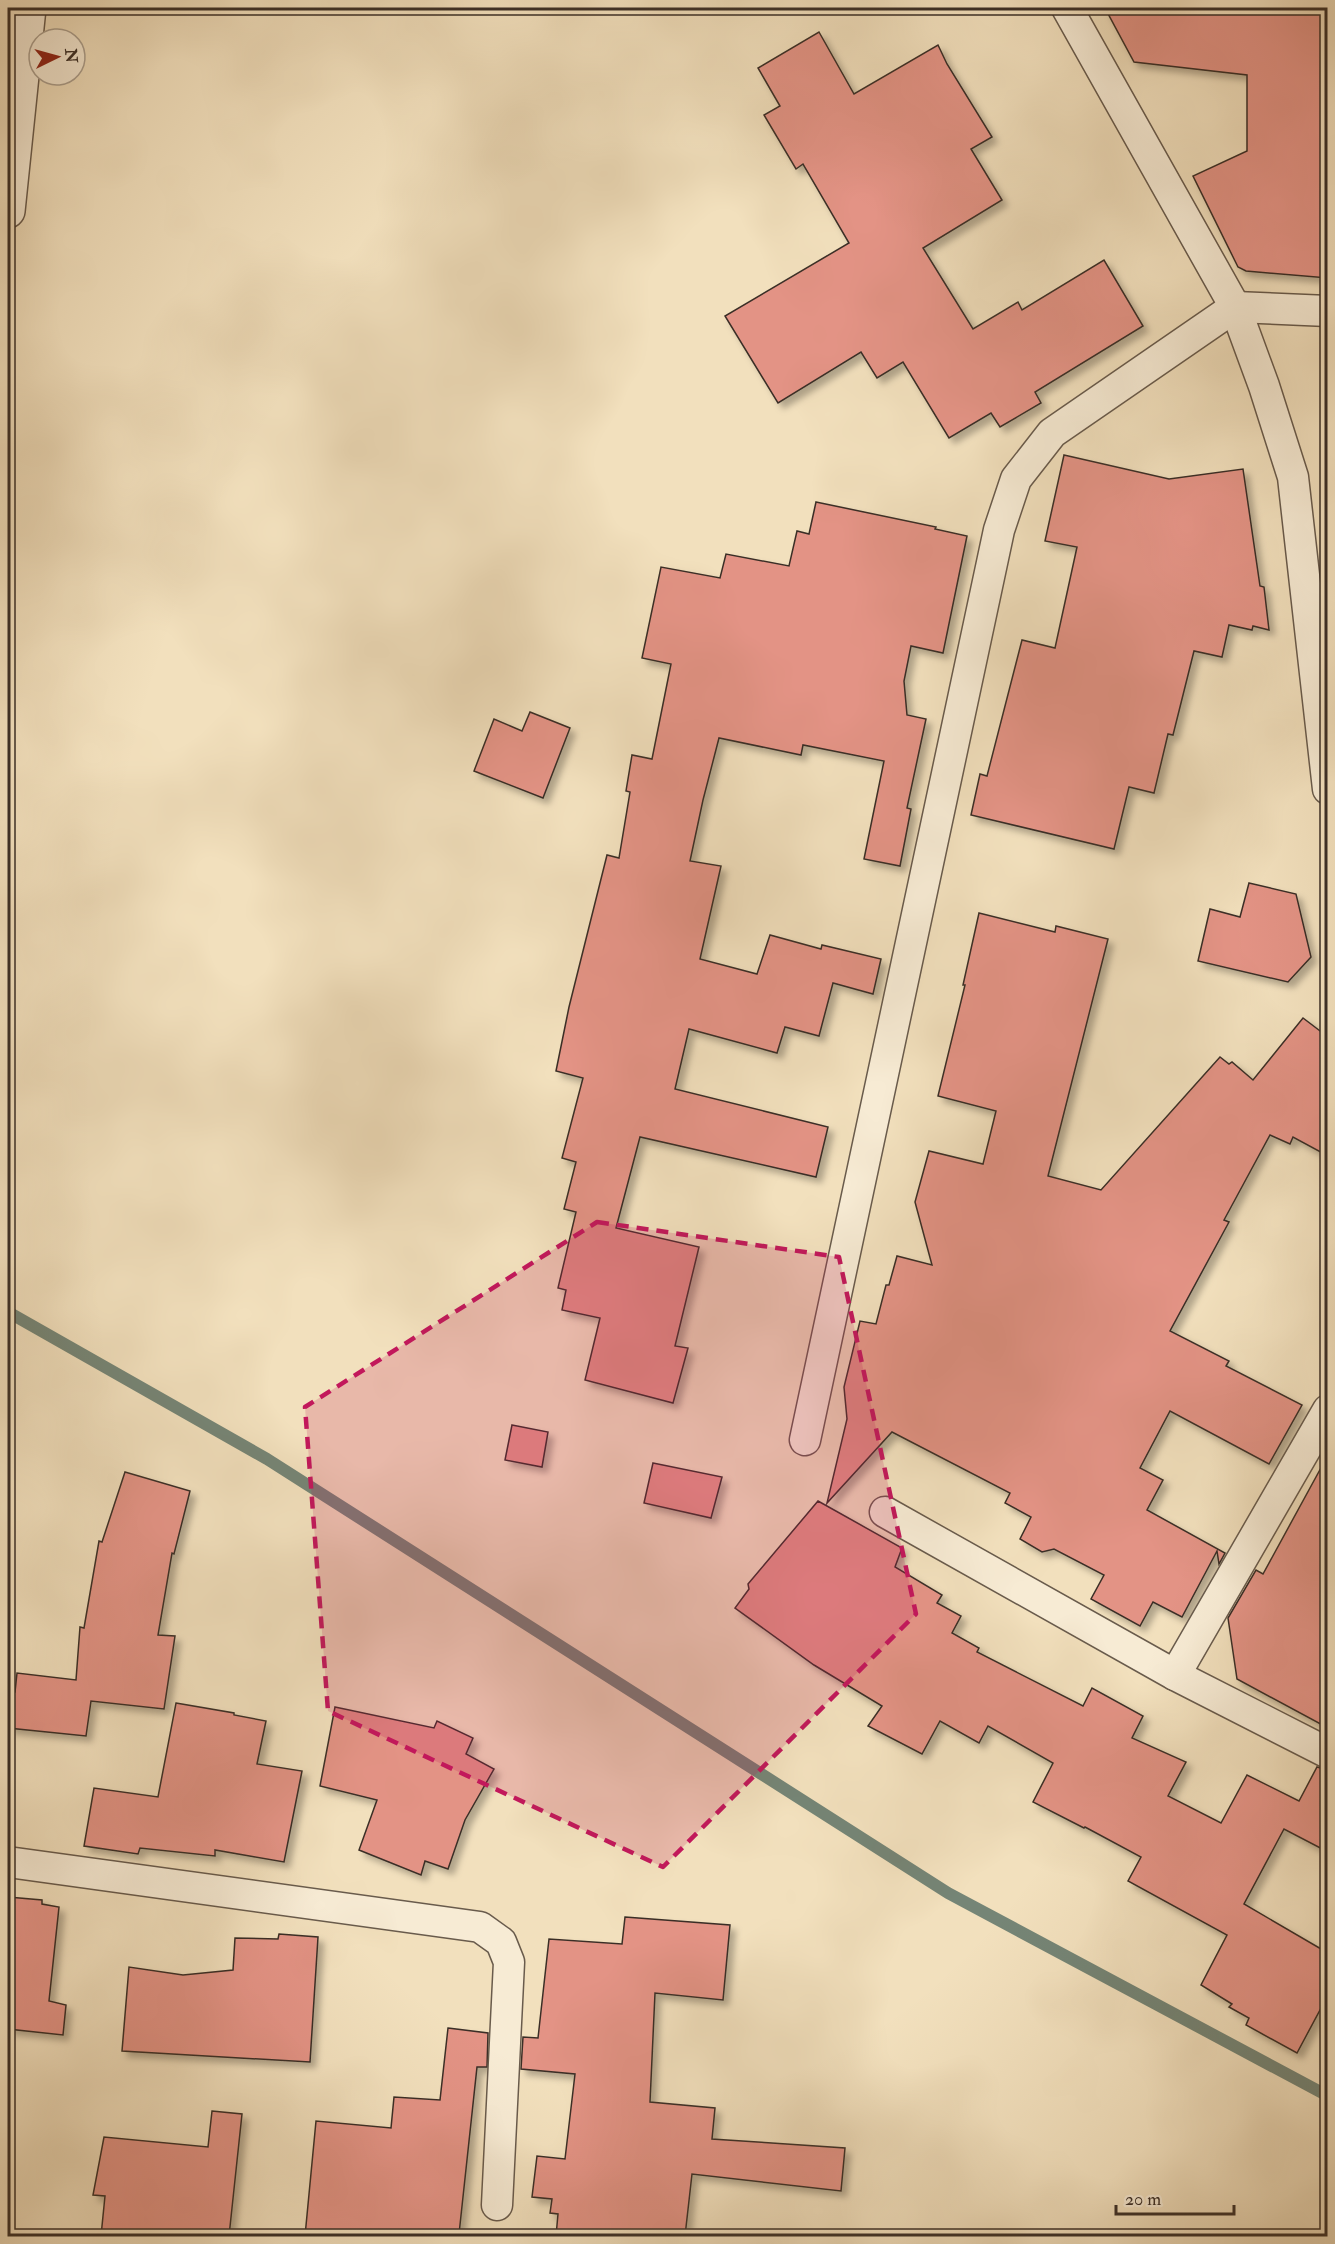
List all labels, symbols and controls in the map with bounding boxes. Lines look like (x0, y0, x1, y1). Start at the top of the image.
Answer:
north arrow (27, 27, 87, 87)
text: N (60, 47, 82, 64)
scale bar (1116, 2178, 1234, 2216)
text: 20 m (1125, 2188, 1161, 2211)

